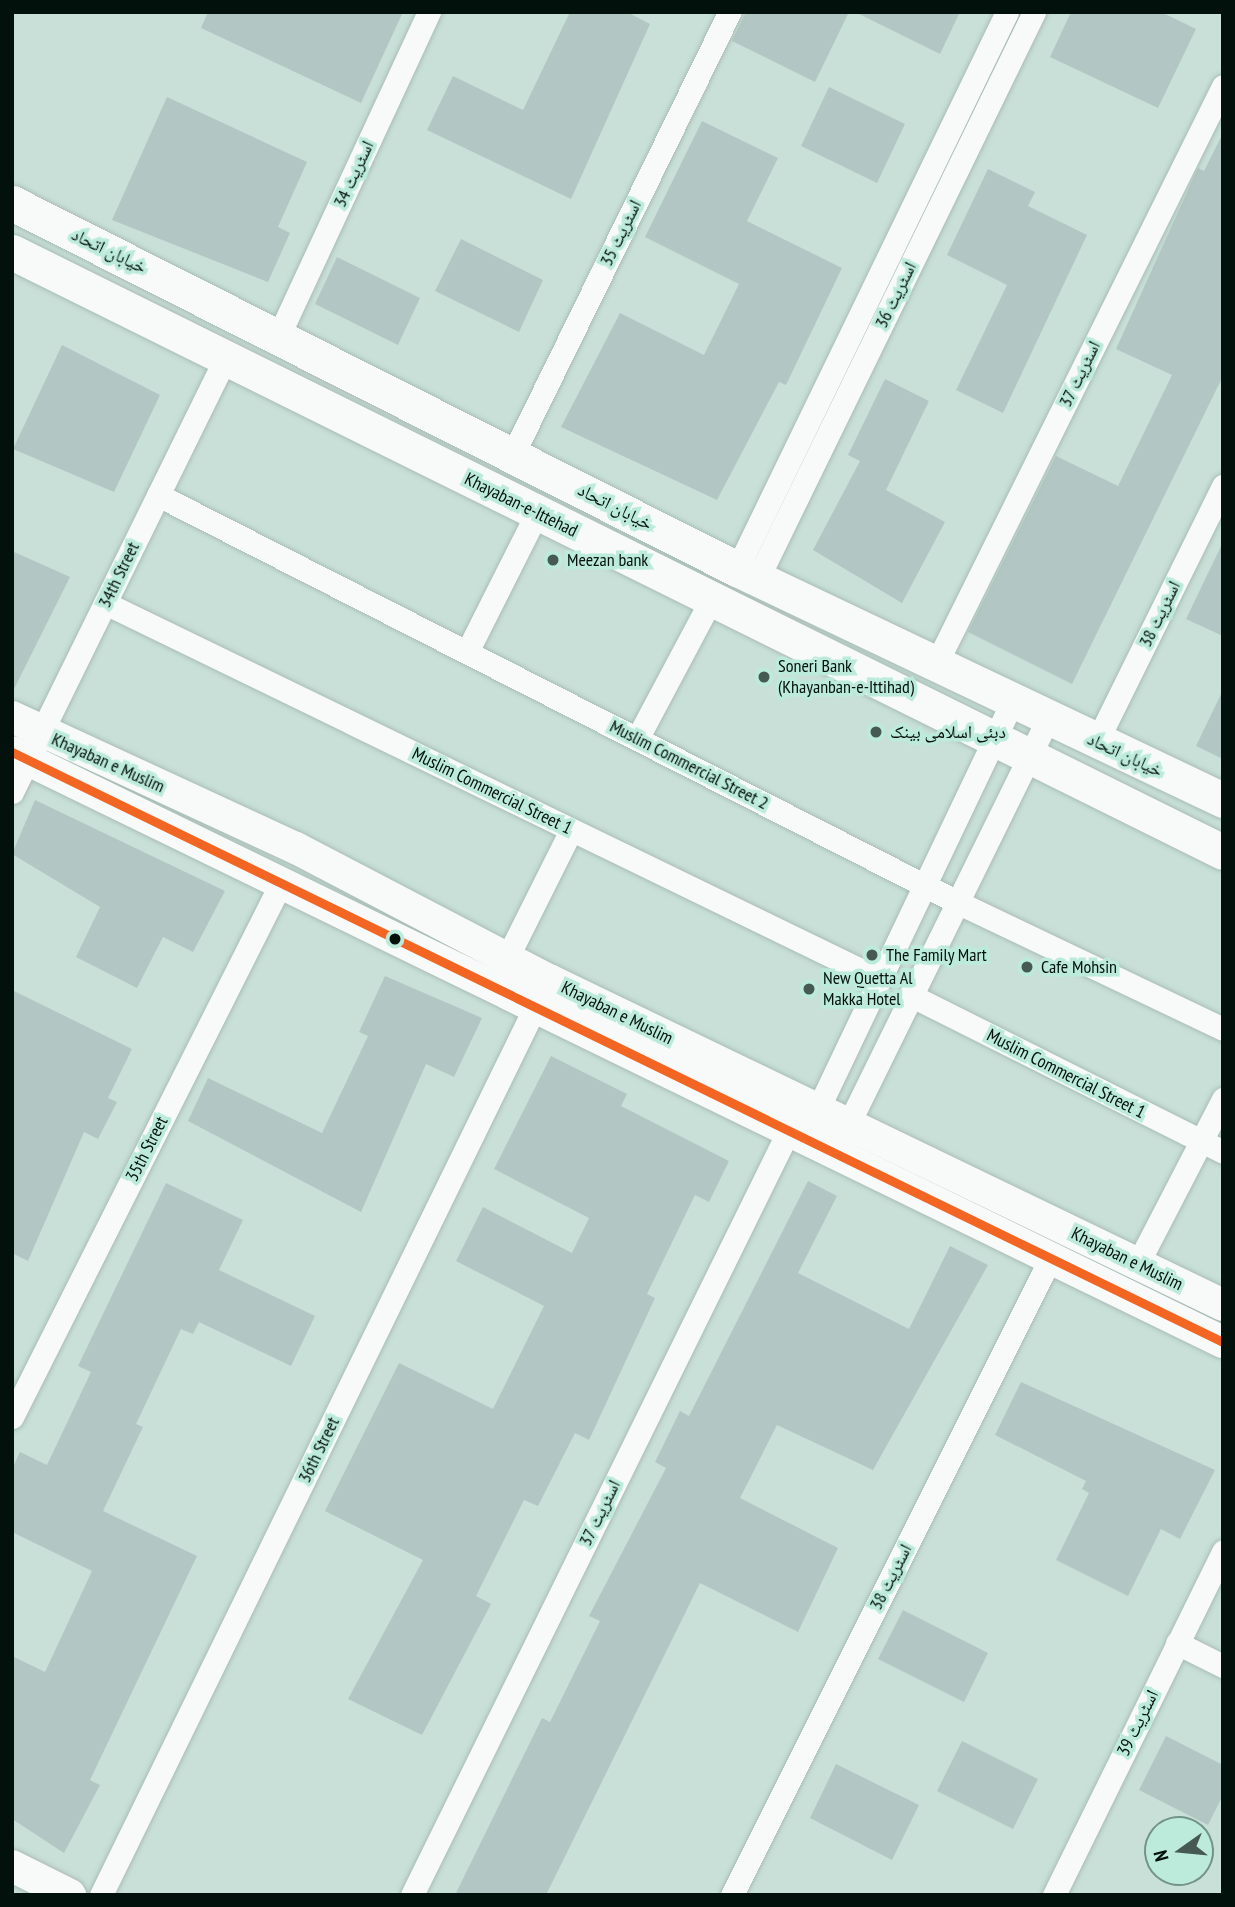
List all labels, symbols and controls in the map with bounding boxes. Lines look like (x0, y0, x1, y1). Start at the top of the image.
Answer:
street label: اسٹریٹ 34 (329, 137, 379, 211)
street label: اسٹریٹ 35 (596, 196, 646, 270)
street label: خیابان اتحاد (68, 224, 150, 278)
street label: اسٹریٹ 36 (871, 258, 921, 332)
street label: اسٹریٹ 37 (1055, 337, 1105, 411)
street label: Khayaban-e-Ittehad (461, 468, 581, 542)
street label: خیابان اتحاد (574, 479, 656, 535)
street label: 34th Street (94, 539, 144, 611)
place label: Meezan bank (567, 549, 648, 571)
marker: Meezan bank (545, 552, 561, 568)
street label: اسٹریٹ 38 (1135, 577, 1185, 651)
place label: Soneri Bank (Khayanban-e-Ittihad) (778, 656, 914, 698)
marker: Soneri Bank (Khayanban-e-Ittihad) (756, 669, 772, 685)
street label: Muslim Commercial Street 2 (606, 716, 772, 814)
place label: دبئی اسلامی بینک (890, 721, 1006, 743)
marker: دبئی اسلامی بینک (868, 724, 884, 740)
street label: خیابان اتحاد (1084, 728, 1166, 782)
street label: Khayaban e Muslim (48, 729, 168, 797)
street label: Muslim Commercial Street 1 (409, 743, 575, 839)
unlabelled marker (388, 932, 402, 946)
place label: The Family Mart (886, 944, 987, 966)
marker: The Family Mart (864, 947, 880, 963)
place label: Cafe Mohsin (1041, 956, 1117, 978)
marker: Cafe Mohsin (1019, 959, 1035, 975)
place label: New Quetta Al Makka Hotel (823, 968, 913, 1010)
street label: Khayaban e Muslim (558, 977, 676, 1049)
marker: New Quetta Al Makka Hotel (801, 981, 817, 997)
street label: Muslim Commercial Street 1 (983, 1025, 1149, 1123)
street label: 35th Street (121, 1113, 173, 1185)
street label: Khayaban e Muslim (1068, 1223, 1186, 1295)
street label: 36th Street (294, 1414, 344, 1486)
street label: اسٹریٹ 37 (575, 1476, 625, 1550)
street label: اسٹریٹ 38 (865, 1541, 917, 1613)
street label: اسٹریٹ 39 (1113, 1686, 1163, 1760)
north arrow (1144, 1816, 1214, 1886)
text: N (1148, 1848, 1174, 1864)

